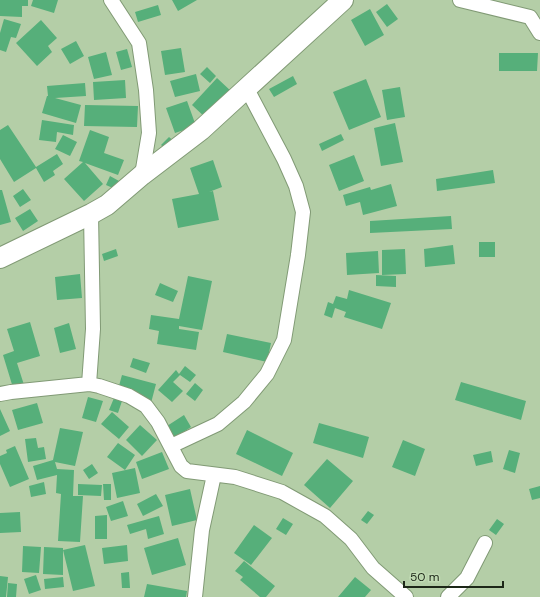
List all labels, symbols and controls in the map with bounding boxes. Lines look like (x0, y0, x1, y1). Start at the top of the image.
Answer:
scale bar (404, 563, 503, 589)
text: 50 m (410, 569, 439, 585)

